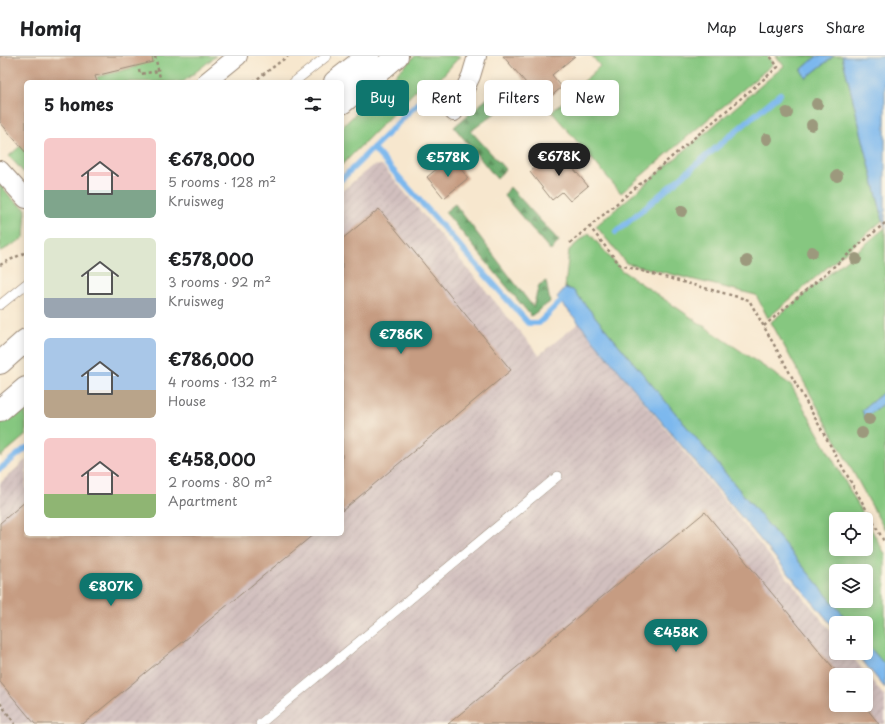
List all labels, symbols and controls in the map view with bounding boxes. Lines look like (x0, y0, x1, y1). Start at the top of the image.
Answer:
text: Homiq (20, 14, 81, 42)
text: Map (707, 17, 737, 38)
text: Layers (759, 17, 804, 38)
text: Share (826, 17, 865, 38)
chip: Buy (356, 80, 409, 116)
chip: Rent (417, 80, 476, 116)
chip: Filters (484, 80, 553, 116)
chip: New (561, 80, 619, 116)
text: 5 homes (44, 91, 114, 117)
icon: filters (302, 93, 324, 115)
pin: €678K (531, 143, 587, 177)
pin: €578K (420, 144, 476, 178)
text: €678,000 (168, 146, 255, 172)
text: €678K (537, 146, 581, 165)
text: €578K (426, 147, 470, 166)
icon: home (76, 154, 124, 202)
text: 5 rooms · 128 m² (168, 172, 276, 191)
text: Kruisweg (168, 191, 224, 210)
text: €578,000 (168, 246, 254, 272)
icon: home (76, 254, 124, 302)
text: 3 rooms · 92 m² (168, 272, 271, 291)
text: Kruisweg (168, 291, 224, 310)
pin: €786K (373, 321, 429, 355)
text: €786K (379, 324, 423, 343)
text: €786,000 (168, 346, 254, 372)
icon: home (76, 354, 124, 402)
text: 4 rooms · 132 m² (168, 372, 278, 391)
text: House (168, 391, 206, 410)
text: €458,000 (168, 446, 256, 472)
icon: home (76, 454, 124, 502)
text: 2 rooms · 80 m² (168, 472, 273, 491)
text: Apartment (168, 491, 237, 510)
map controls (829, 512, 873, 712)
button: locate (829, 512, 873, 556)
button: layers (829, 564, 873, 608)
pin: €807K (83, 573, 139, 607)
text: €807K (88, 576, 134, 595)
button: + (829, 616, 873, 660)
pin: €458K (648, 619, 704, 653)
text: €458K (653, 622, 699, 641)
button: − (829, 668, 873, 712)

